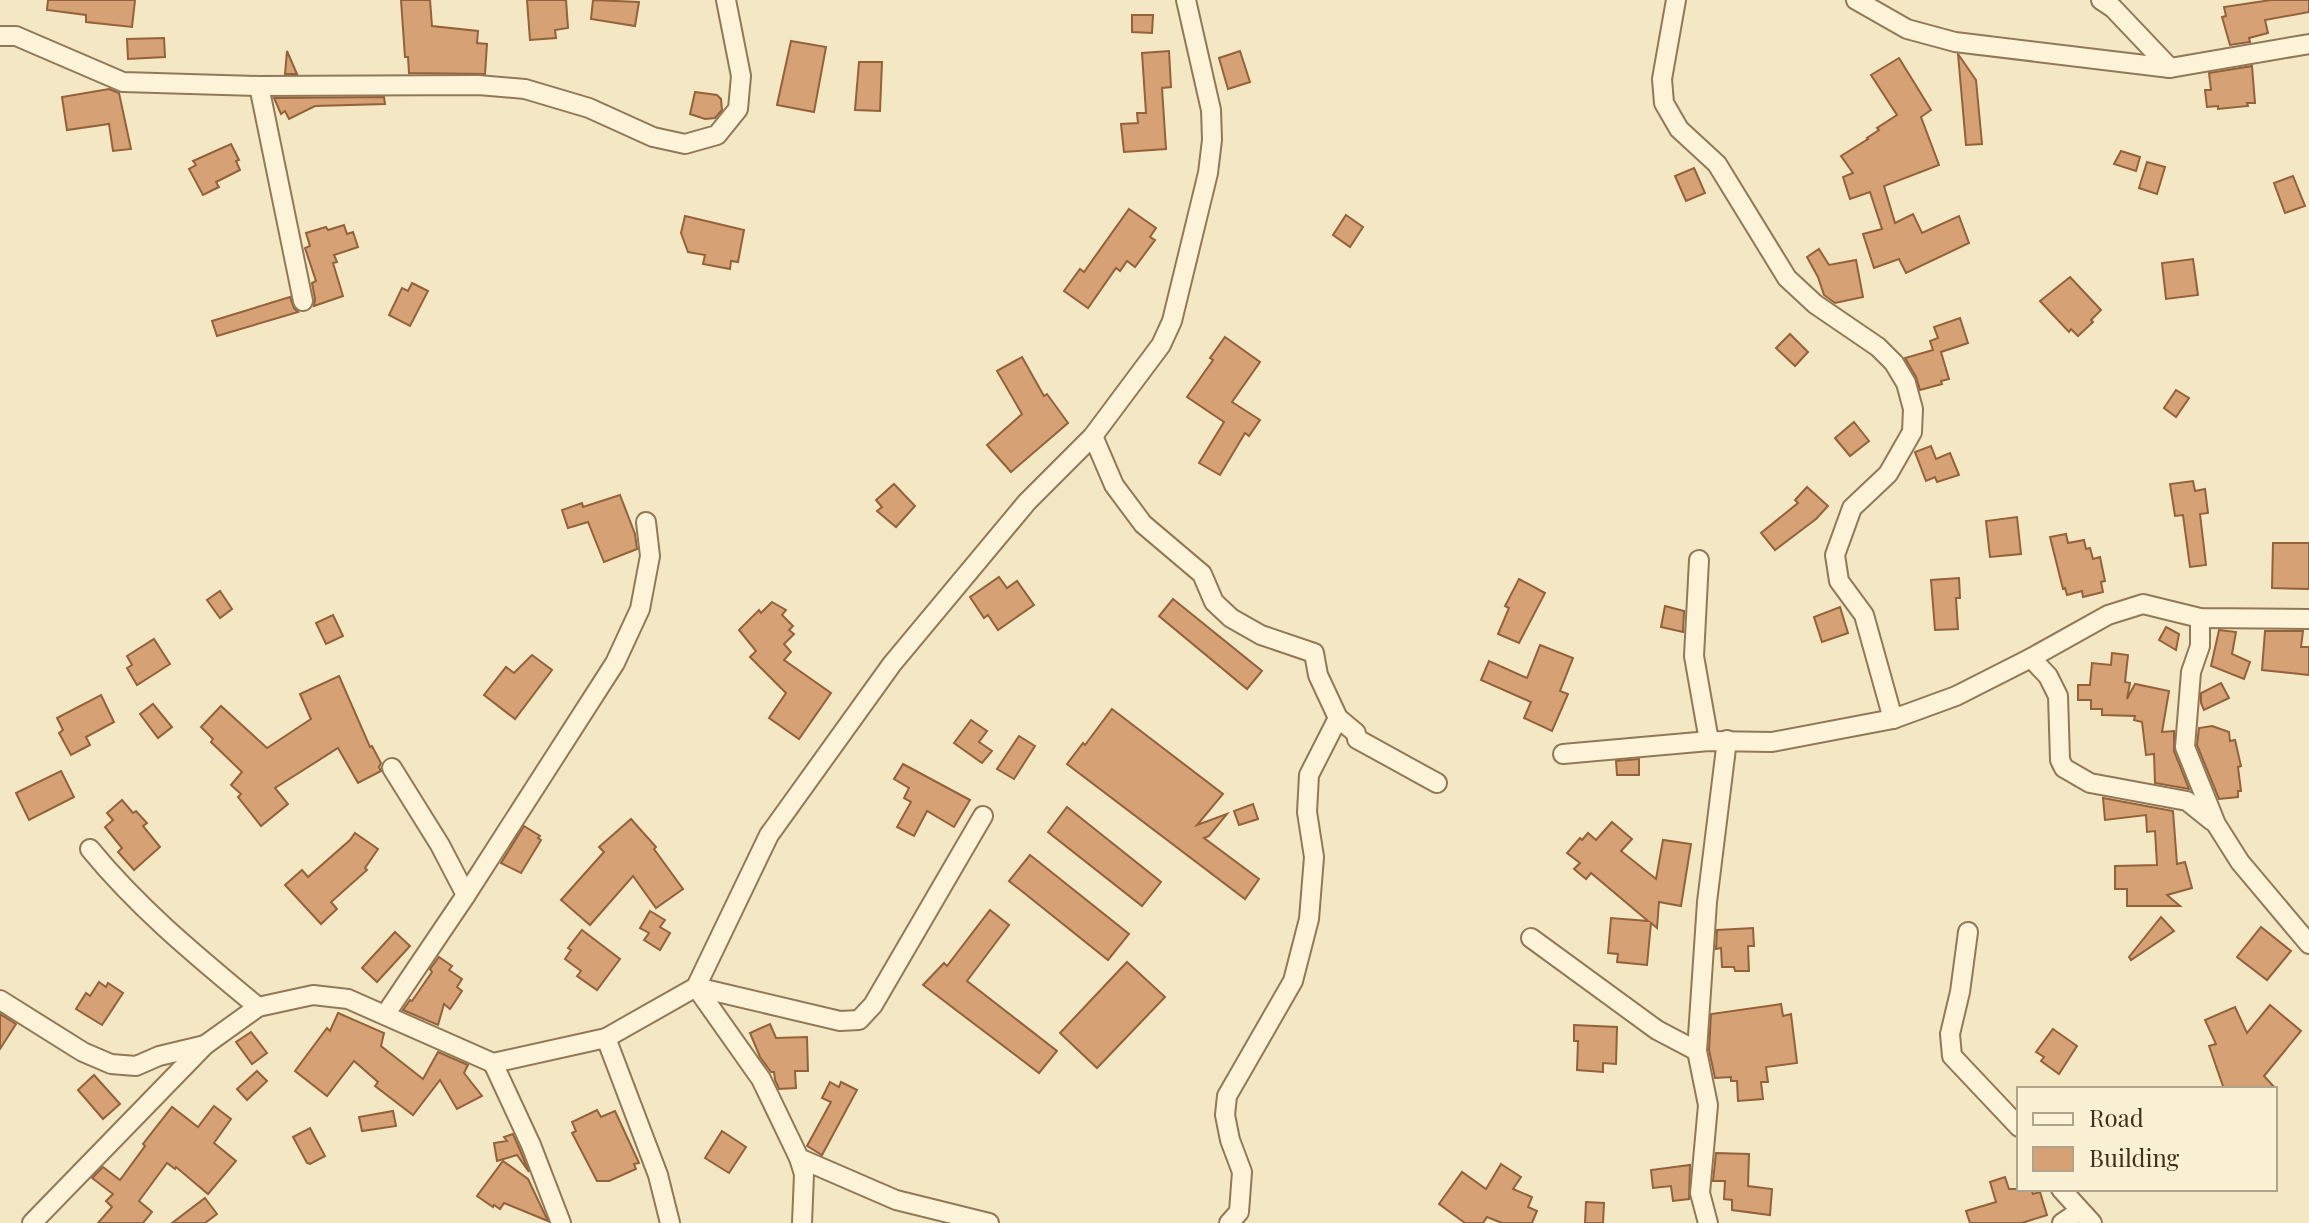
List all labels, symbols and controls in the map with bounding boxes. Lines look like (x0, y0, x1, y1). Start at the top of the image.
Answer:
legend (2017, 1087, 2277, 1191)
text: Road (2089, 1101, 2144, 1133)
text: Building (2089, 1141, 2180, 1173)

